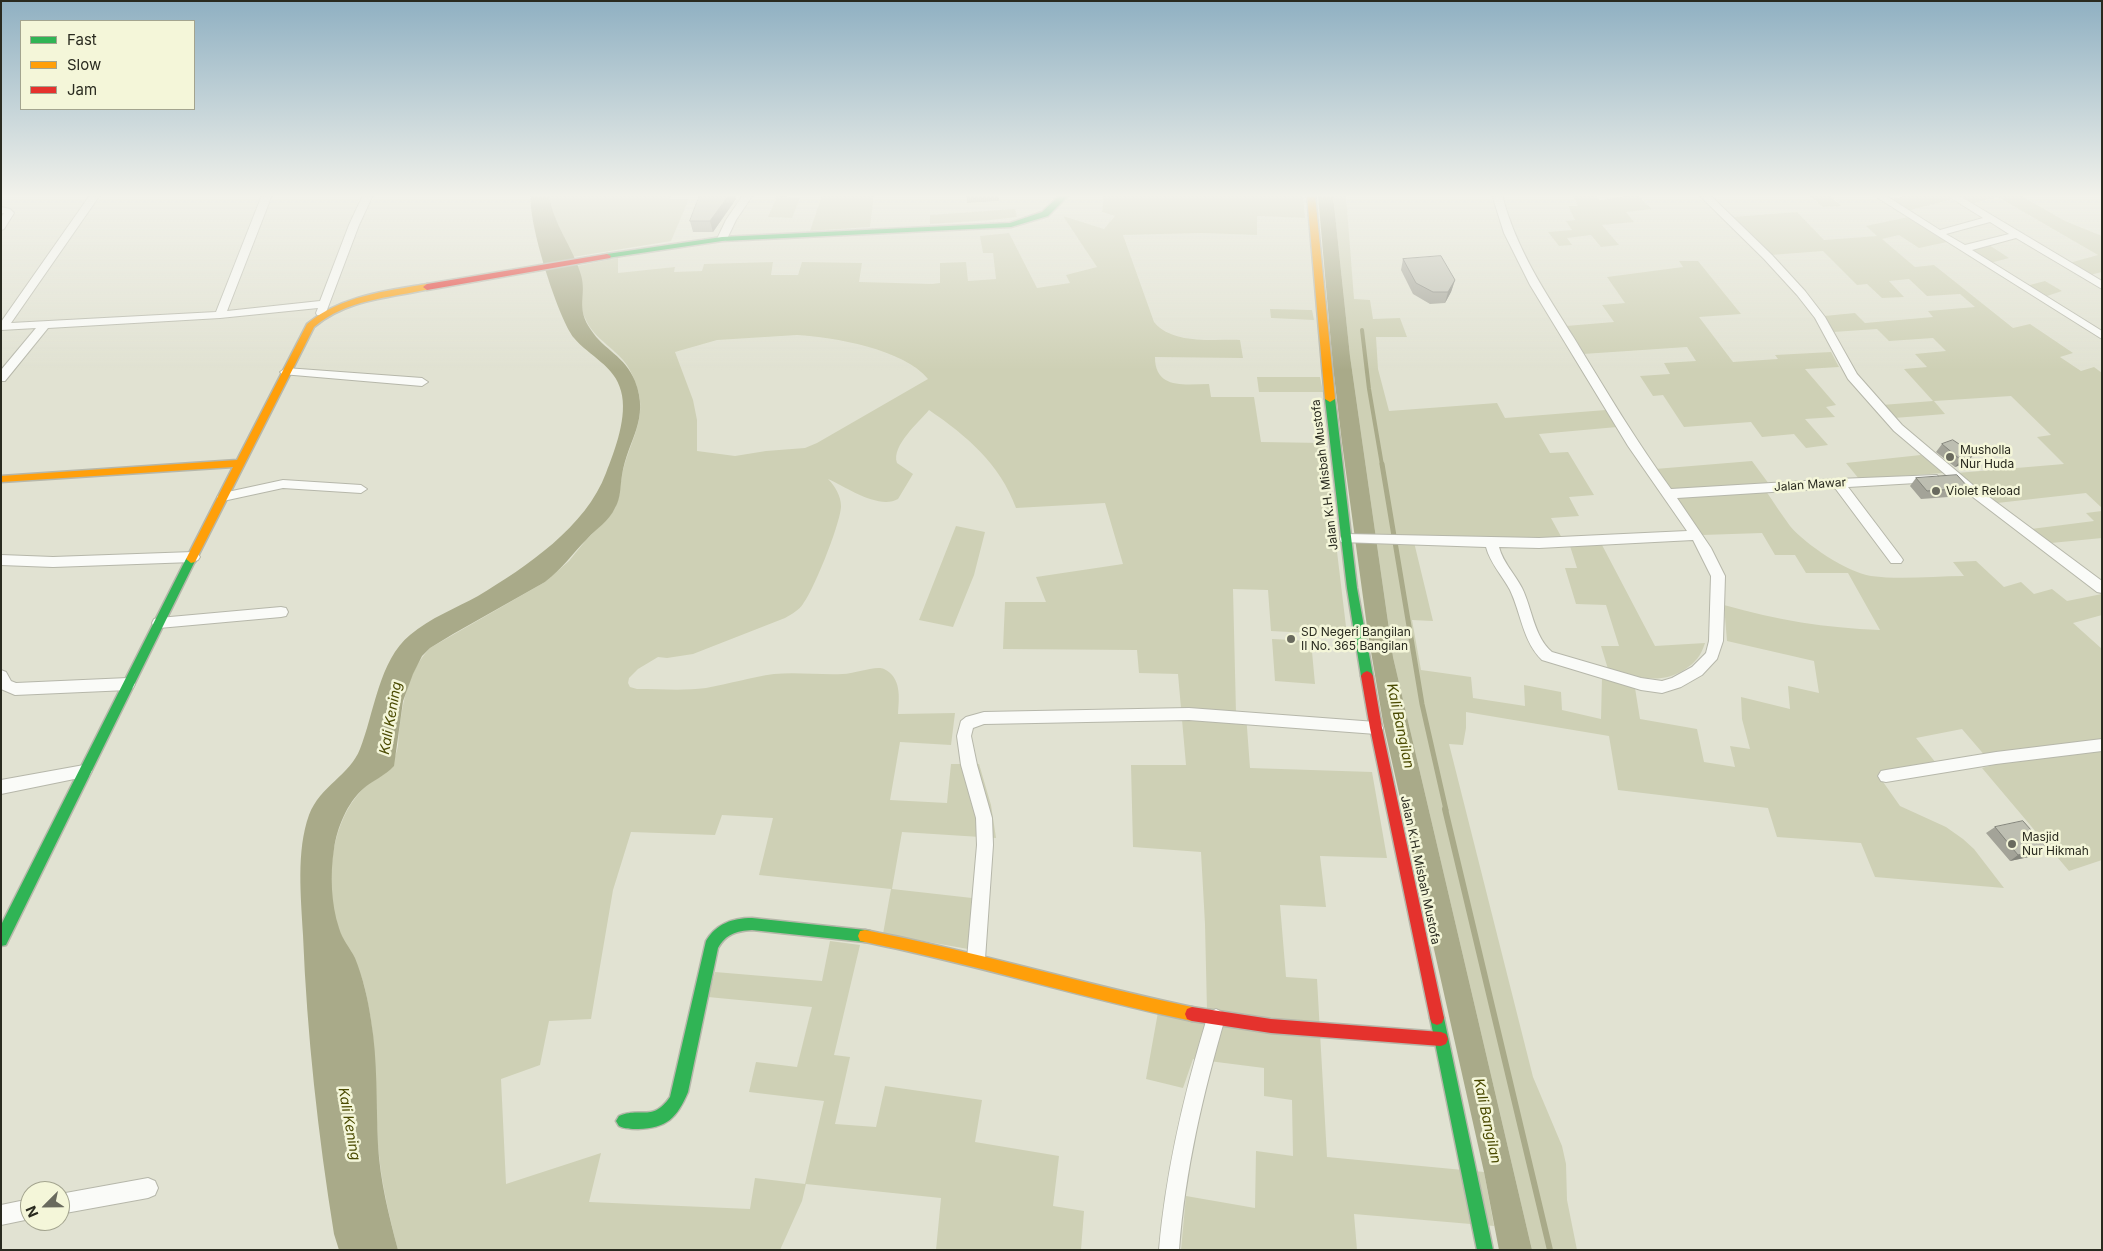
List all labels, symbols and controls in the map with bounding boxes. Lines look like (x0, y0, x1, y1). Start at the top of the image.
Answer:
legend (20, 20, 195, 110)
text: Fast (67, 30, 97, 49)
text: Slow (67, 55, 101, 74)
text: Jam (67, 80, 97, 99)
street label: Jalan K.H. Misbah Mustofa (1309, 399, 1341, 551)
place label: Musholla Nur Huda (1960, 443, 2014, 471)
marker: Musholla Nur Huda (1944, 451, 1956, 463)
street label: Jalan Mawar (1773, 475, 1847, 495)
place label: Violet Reload (1946, 484, 2020, 498)
marker: Violet Reload (1930, 485, 1942, 497)
place label: SD Negeri Bangilan II No. 365 Bangilan (1301, 625, 1411, 653)
marker: SD Negeri Bangilan II No. 365 Bangilan (1285, 633, 1297, 645)
water label: Kali Kening (376, 680, 406, 756)
water label: Kali Bangilan (1383, 682, 1417, 770)
street label: Jalan K.H. Misbah Mustofa (1397, 794, 1443, 946)
place label: Masjid Nur Hikmah (2022, 830, 2089, 858)
marker: Masjid Nur Hikmah (2006, 838, 2018, 850)
water label: Kali Bangilan (1470, 1077, 1504, 1165)
water label: Kali Kening (334, 1086, 364, 1162)
north arrow (20, 1181, 70, 1231)
text: N (22, 1203, 42, 1220)

